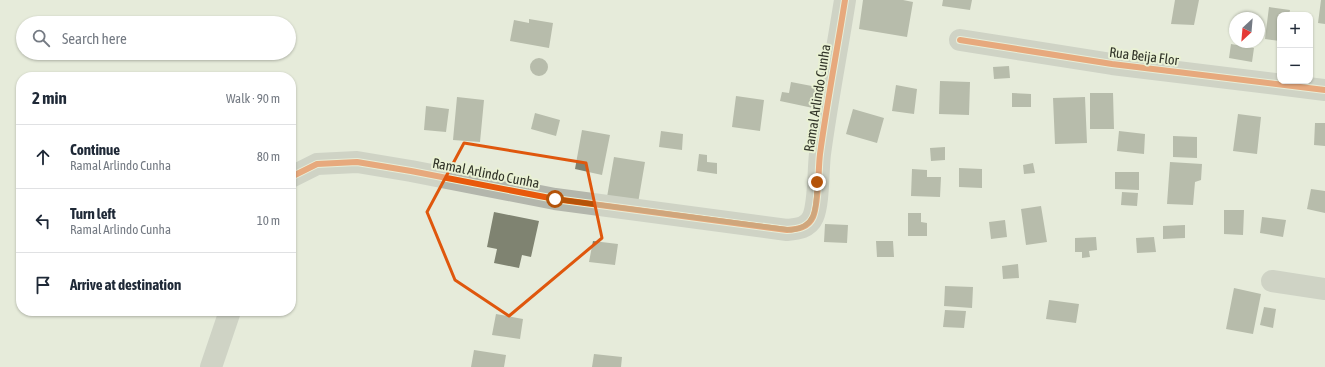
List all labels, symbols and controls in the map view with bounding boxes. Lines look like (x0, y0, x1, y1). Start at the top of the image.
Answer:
north arrow (1229, 12, 1265, 48)
map controls (1277, 12, 1313, 84)
button: + (1277, 12, 1313, 48)
search box (16, 16, 296, 60)
icon: search (30, 27, 52, 49)
text: Search here (62, 30, 127, 47)
street label: Ramal Arlindo Cunha (801, 43, 833, 153)
street label: Rua Beija Flor (1108, 44, 1181, 68)
button: − (1277, 48, 1313, 84)
text: 2 min (32, 88, 67, 108)
text: Walk · 90 m (226, 91, 280, 106)
text: Continue (70, 141, 120, 158)
icon: ahead (32, 146, 54, 168)
text: 80 m (257, 149, 280, 164)
street label: Ramal Arlindo Cunha (431, 155, 541, 191)
text: Ramal Arlindo Cunha (70, 158, 171, 173)
route end (808, 173, 826, 191)
route start (546, 190, 564, 208)
text: Turn left (70, 205, 116, 222)
icon: left (32, 210, 54, 232)
text: 10 m (257, 213, 280, 228)
text: Ramal Arlindo Cunha (70, 222, 171, 237)
icon: arrive (32, 274, 54, 296)
text: Arrive at destination (70, 276, 181, 293)

